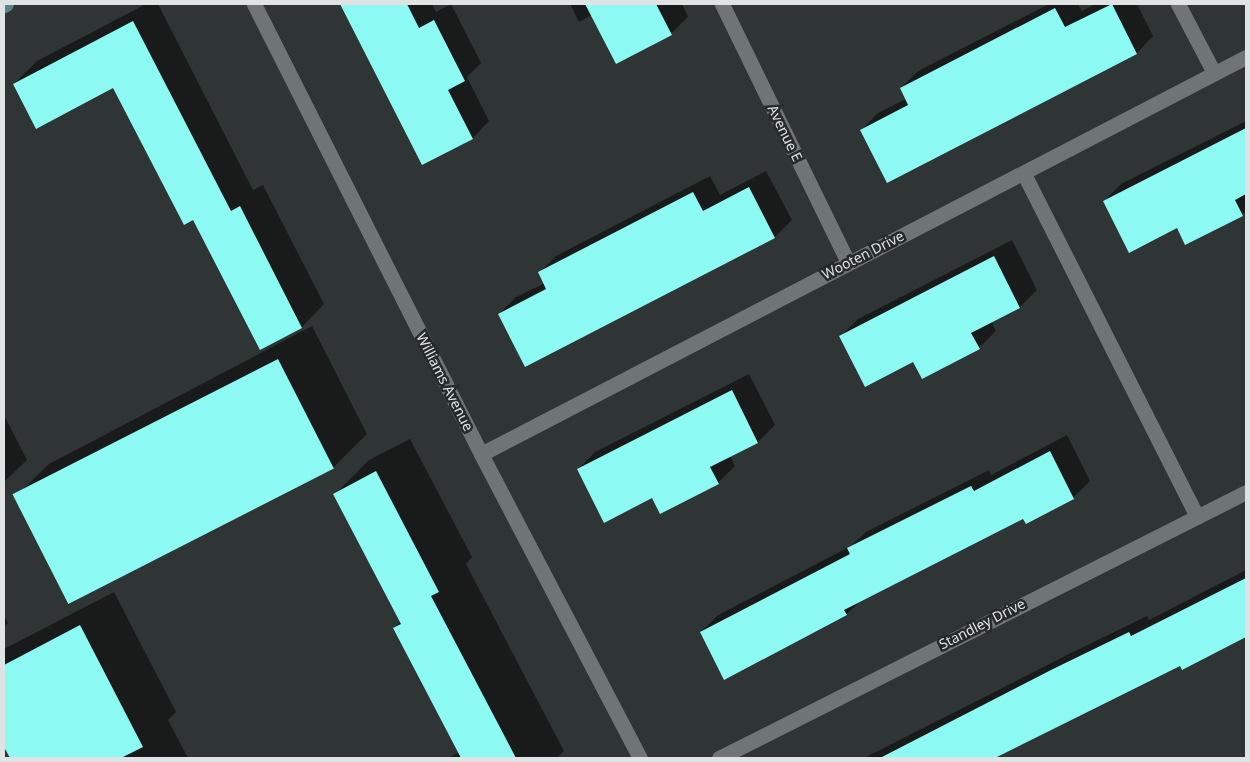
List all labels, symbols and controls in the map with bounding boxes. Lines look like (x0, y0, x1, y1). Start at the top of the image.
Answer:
street label: Avenue E (764, 102, 806, 164)
street label: Wooten Drive (819, 227, 907, 283)
street label: Williams Avenue (413, 330, 477, 434)
street label: Standley Drive (936, 595, 1028, 653)

